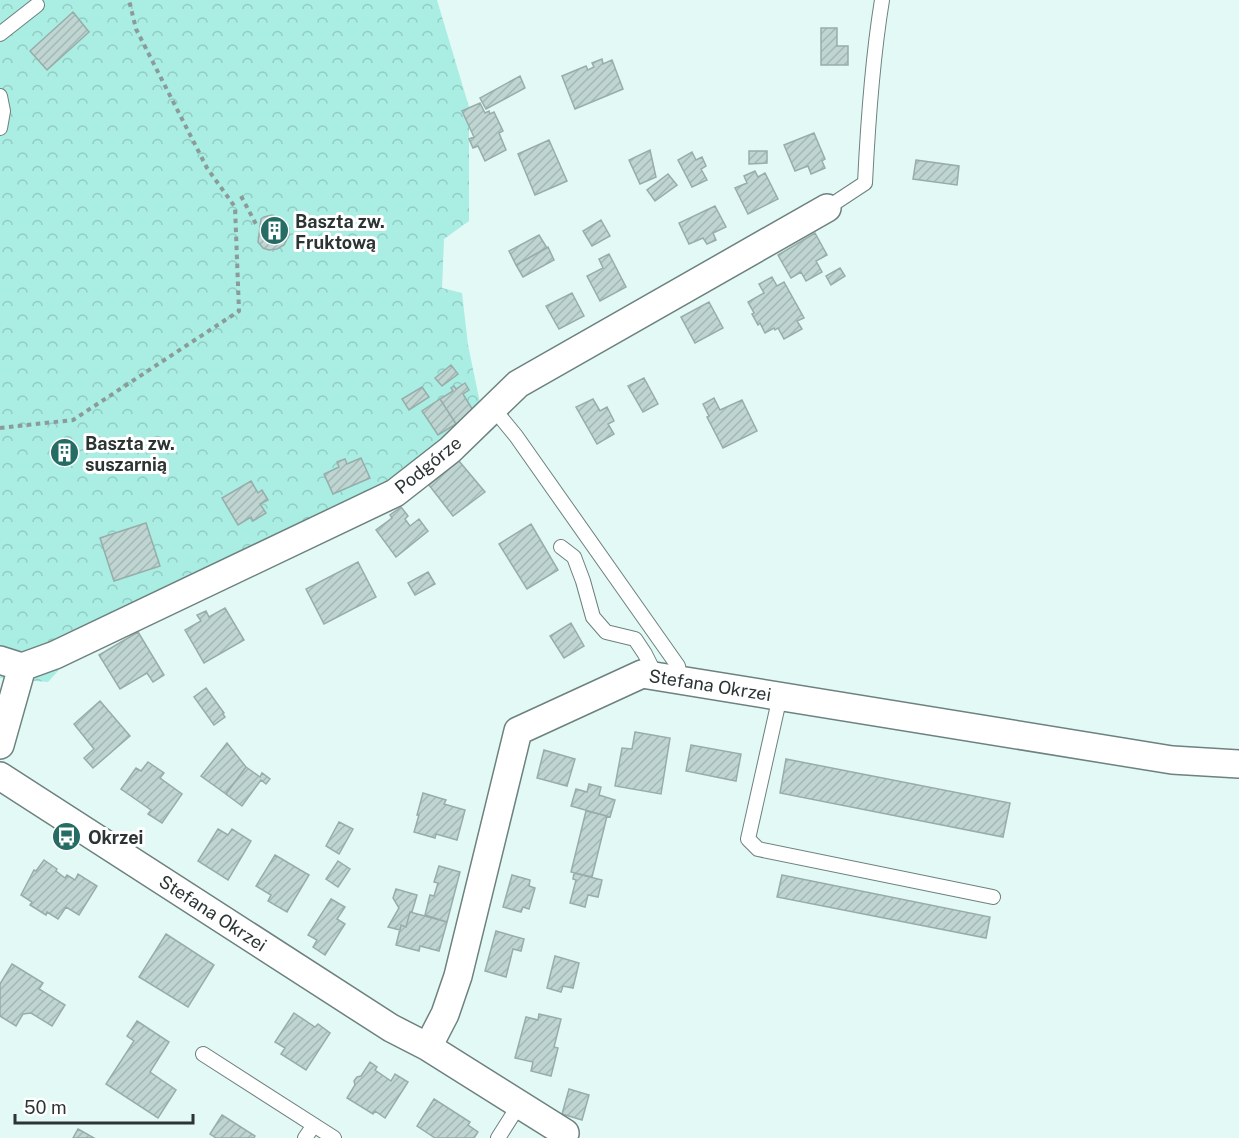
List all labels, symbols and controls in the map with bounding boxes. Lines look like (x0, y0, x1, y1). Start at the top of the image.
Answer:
place label: Baszta zw. Fruktową (295, 211, 385, 253)
building icon: Baszta zw. Fruktową (258, 215, 290, 247)
street label: Podgórze (391, 432, 465, 498)
place label: Baszta zw. suszarnią (85, 433, 175, 475)
building icon: Baszta zw. suszarnią (48, 437, 80, 469)
street label: Stefana Okrzei (647, 665, 773, 705)
bus stop icon: Okrzei (51, 821, 83, 853)
place label: Okrzei (88, 827, 143, 848)
street label: Stefana Okrzei (155, 870, 271, 956)
scale bar (15, 1087, 194, 1125)
text: 50 m (24, 1097, 67, 1118)

